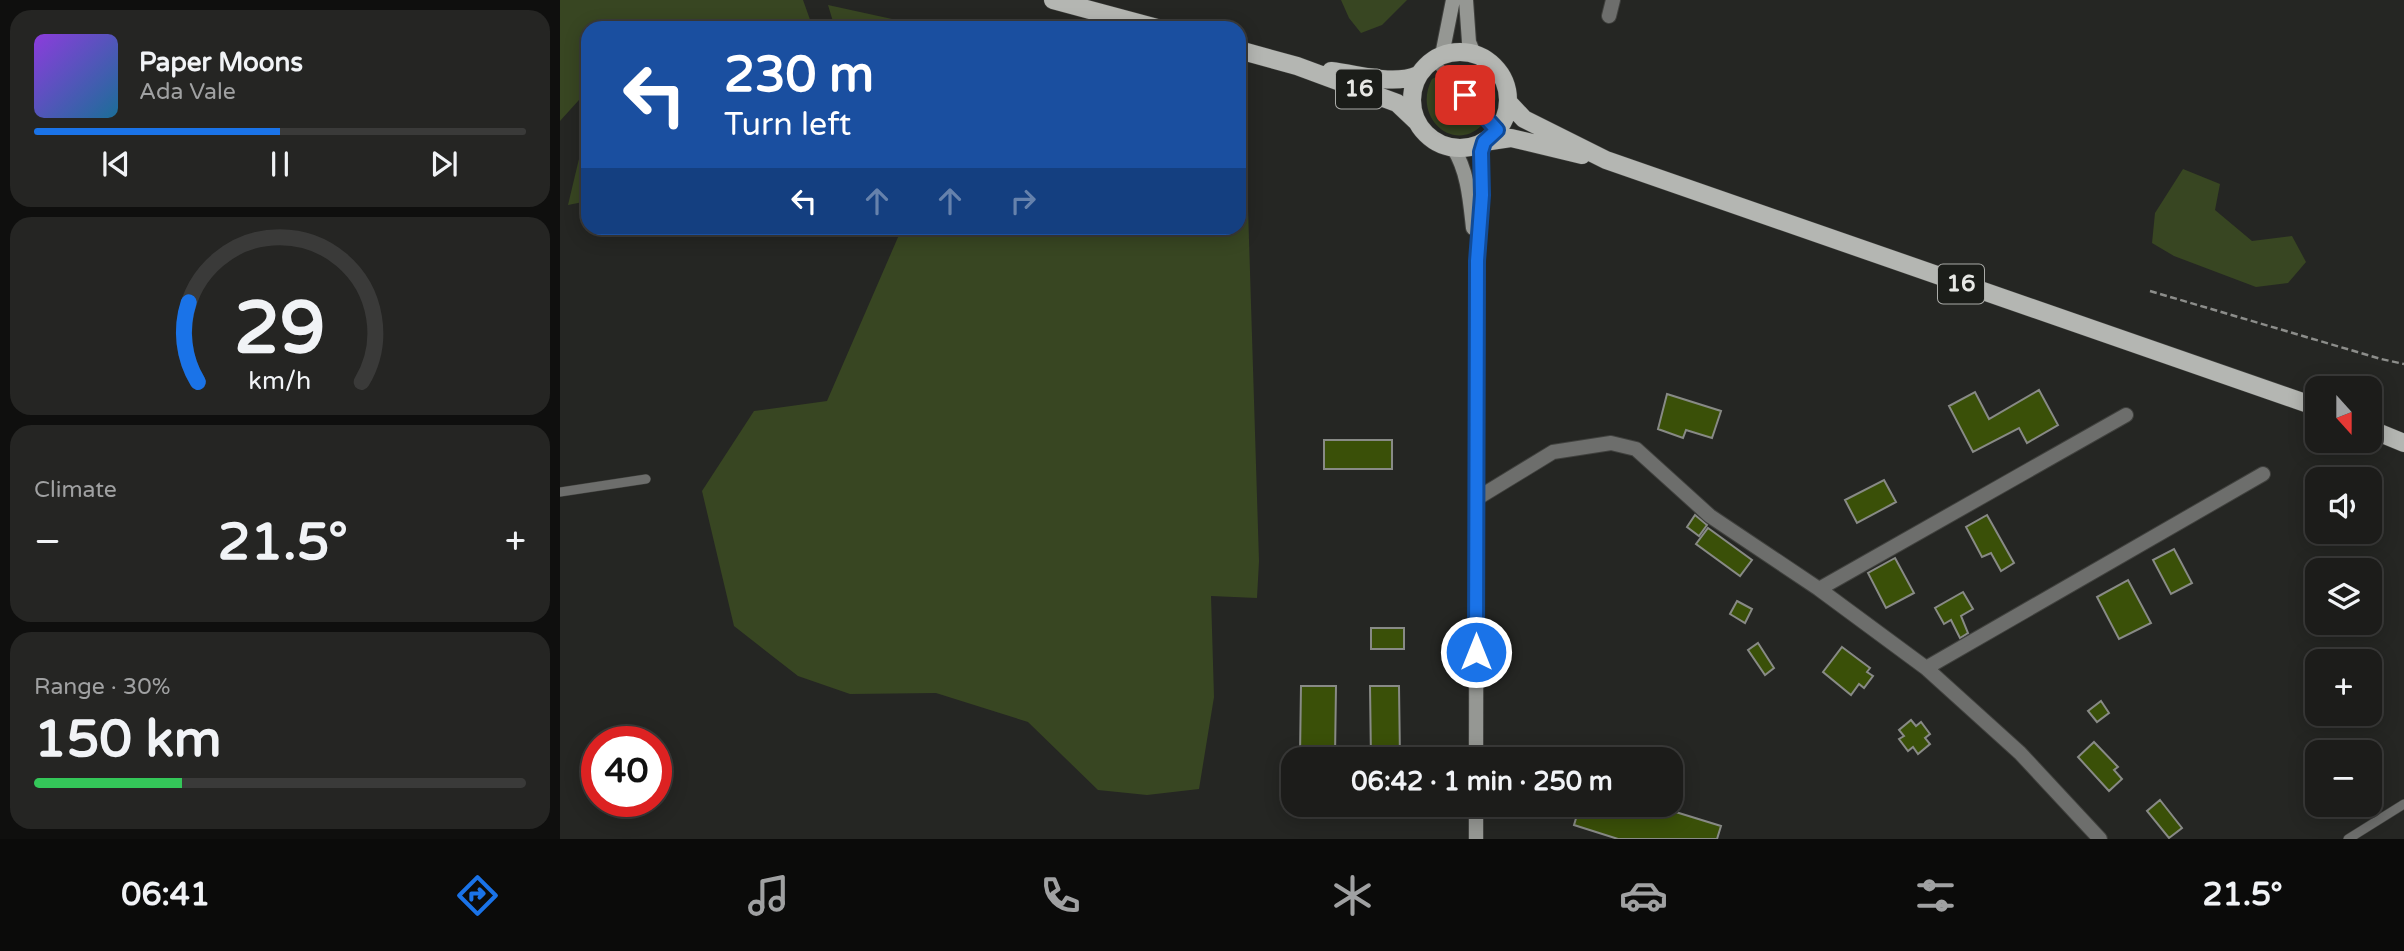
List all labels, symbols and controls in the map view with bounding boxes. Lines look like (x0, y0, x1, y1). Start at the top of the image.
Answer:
text: 230 m (724, 46, 874, 105)
text: Paper Moons (139, 47, 303, 78)
icon: left (609, 49, 700, 140)
pin (1435, 65, 1495, 125)
road number: 16 (1336, 69, 1382, 108)
icon: arrive (1446, 76, 1484, 114)
text: Ada Vale (139, 78, 236, 106)
text: Turn left (724, 106, 851, 144)
icon: previous (97, 145, 135, 183)
icon: pause (261, 145, 299, 183)
icon: next (425, 145, 463, 183)
icon: left (785, 182, 823, 220)
icon: ahead (858, 182, 896, 220)
icon: ahead (931, 182, 969, 220)
icon: right (1004, 182, 1042, 220)
road number: 16 (1938, 264, 1984, 304)
text: 29 (234, 285, 326, 373)
text: km/h (249, 366, 311, 396)
north arrow (2305, 376, 2382, 453)
map controls (2305, 376, 2382, 817)
button: sound (2305, 467, 2382, 544)
text: Climate (34, 476, 117, 504)
text: 21.5° (218, 511, 348, 574)
text: − (34, 519, 61, 565)
text: + (505, 519, 526, 565)
button: layers (2305, 558, 2382, 635)
position arrow (1439, 615, 1513, 689)
button: + (2305, 649, 2382, 726)
text: Range · 30% (34, 673, 170, 701)
text: 150 km (34, 708, 222, 771)
speed limit sign: 40 (581, 726, 672, 817)
button: − (2305, 740, 2382, 817)
text: 06:42 · 1 min · 250 m (1351, 766, 1613, 797)
icon: directions (453, 871, 502, 920)
icon: music (744, 871, 793, 920)
icon: phone (1036, 871, 1085, 920)
icon: climate (1328, 871, 1377, 920)
icon: car (1619, 871, 1668, 920)
icon: filters (1911, 871, 1960, 920)
text: 06:41 (121, 876, 210, 914)
text: 21.5° (2203, 876, 2283, 914)

